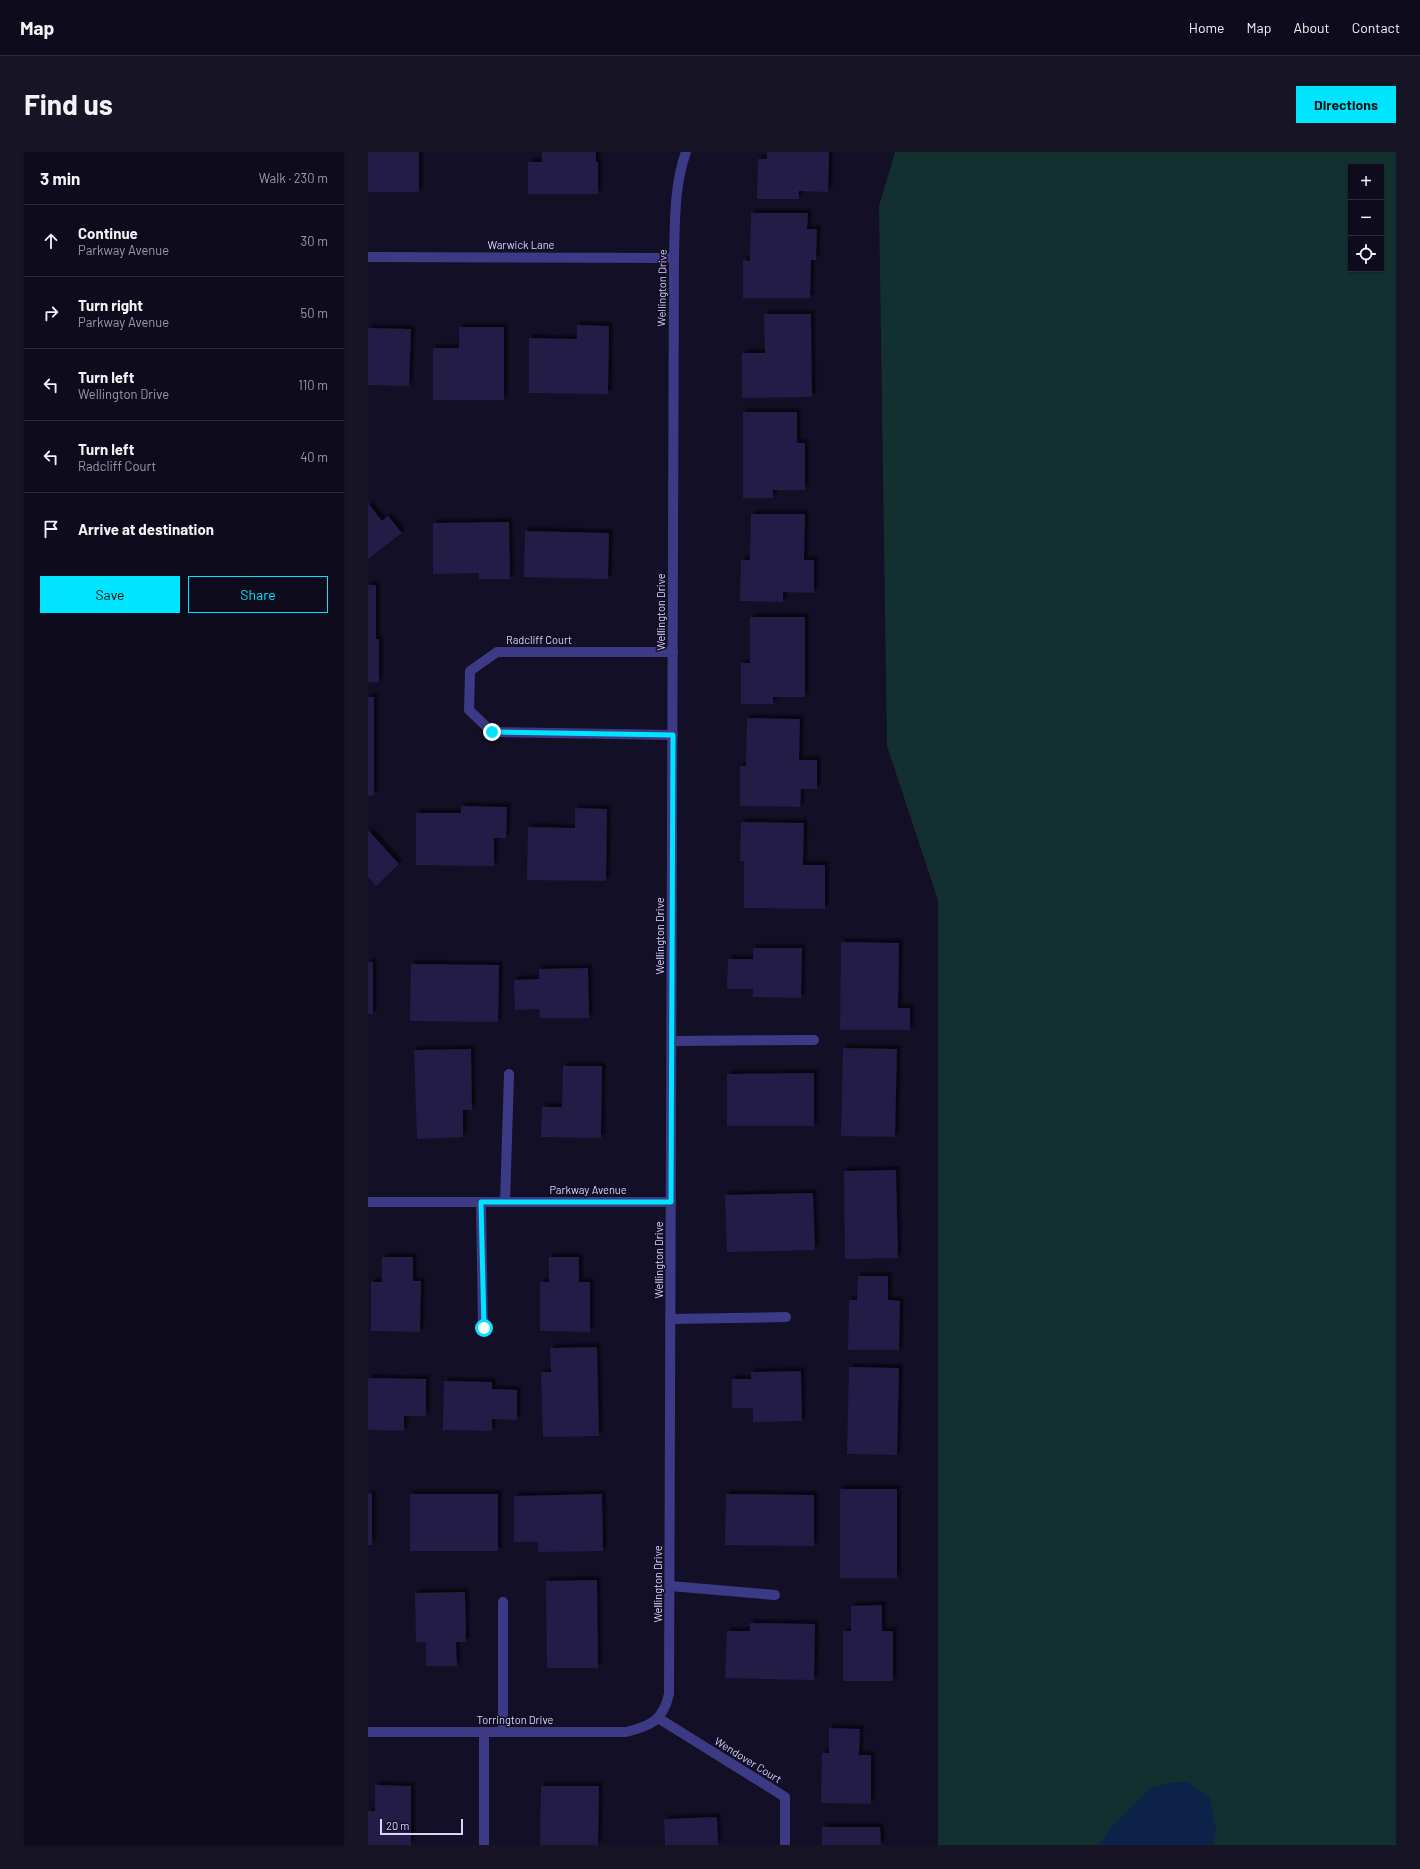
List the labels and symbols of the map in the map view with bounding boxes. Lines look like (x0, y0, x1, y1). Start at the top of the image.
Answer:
street label: Warwick Lane (488, 238, 555, 251)
street label: Wellington Drive (654, 249, 669, 327)
street label: Wellington Drive (654, 573, 667, 651)
street label: Radcliff Court (506, 633, 572, 646)
route end (483, 723, 501, 741)
street label: Wellington Drive (653, 897, 666, 975)
street label: Parkway Avenue (549, 1183, 627, 1196)
street label: Wellington Drive (652, 1221, 665, 1299)
route start (475, 1319, 493, 1337)
street label: Wellington Drive (651, 1545, 664, 1623)
street label: Torrington Drive (477, 1713, 553, 1726)
street label: Wendover Court (712, 1734, 784, 1785)
scale bar (380, 1817, 463, 1836)

